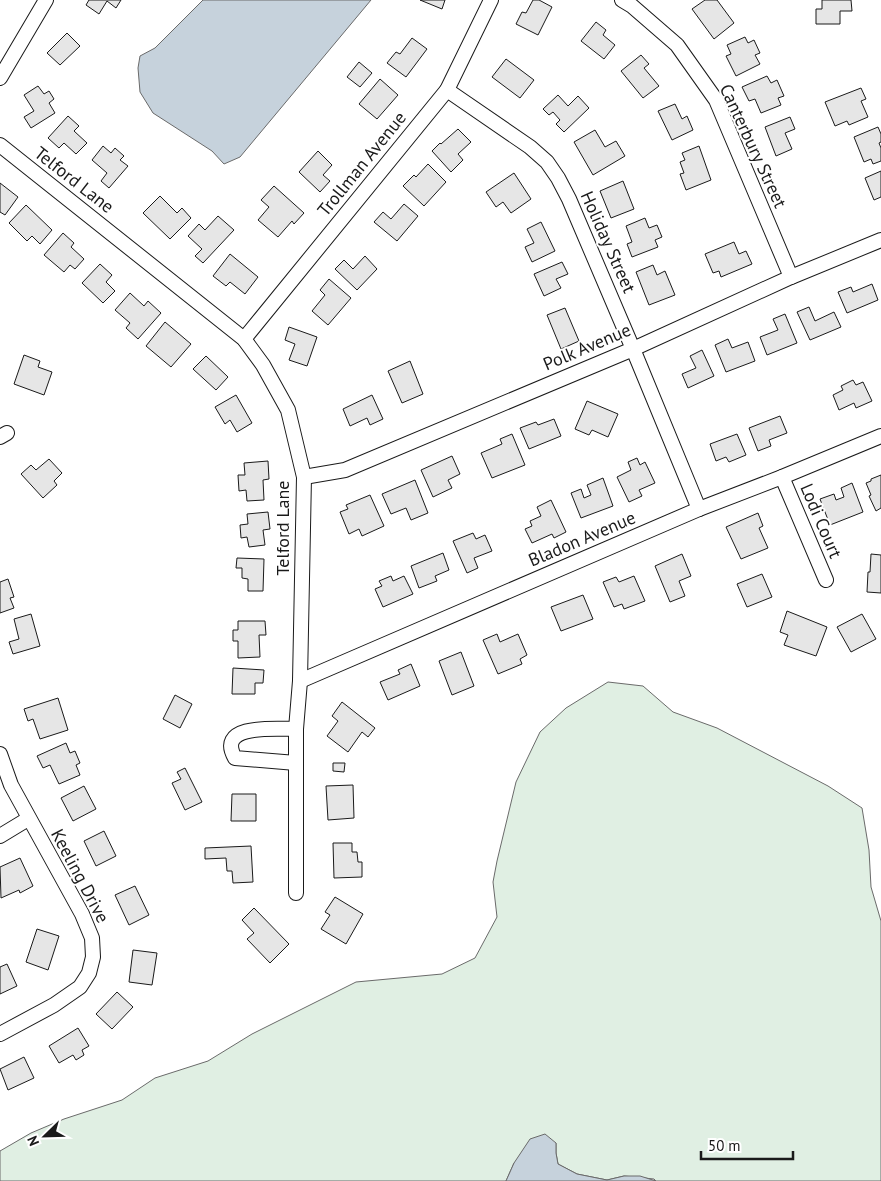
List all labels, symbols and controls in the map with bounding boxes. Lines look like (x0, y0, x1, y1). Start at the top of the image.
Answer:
street label: Canterbury Street (715, 80, 792, 211)
street label: Trollman Avenue (312, 107, 411, 221)
street label: Telford Lane (30, 141, 119, 218)
street label: Holiday Street (576, 187, 641, 296)
street label: Polk Avenue (540, 318, 634, 375)
street label: Lodi Court (795, 480, 847, 562)
street label: Telford Lane (271, 481, 294, 575)
street label: Bladon Avenue (525, 506, 639, 571)
street label: Keeling Drive (46, 825, 115, 927)
north arrow (20, 1111, 70, 1161)
scale bar (701, 1128, 794, 1160)
text: N (23, 1133, 43, 1149)
text: 50 m (708, 1136, 741, 1155)

